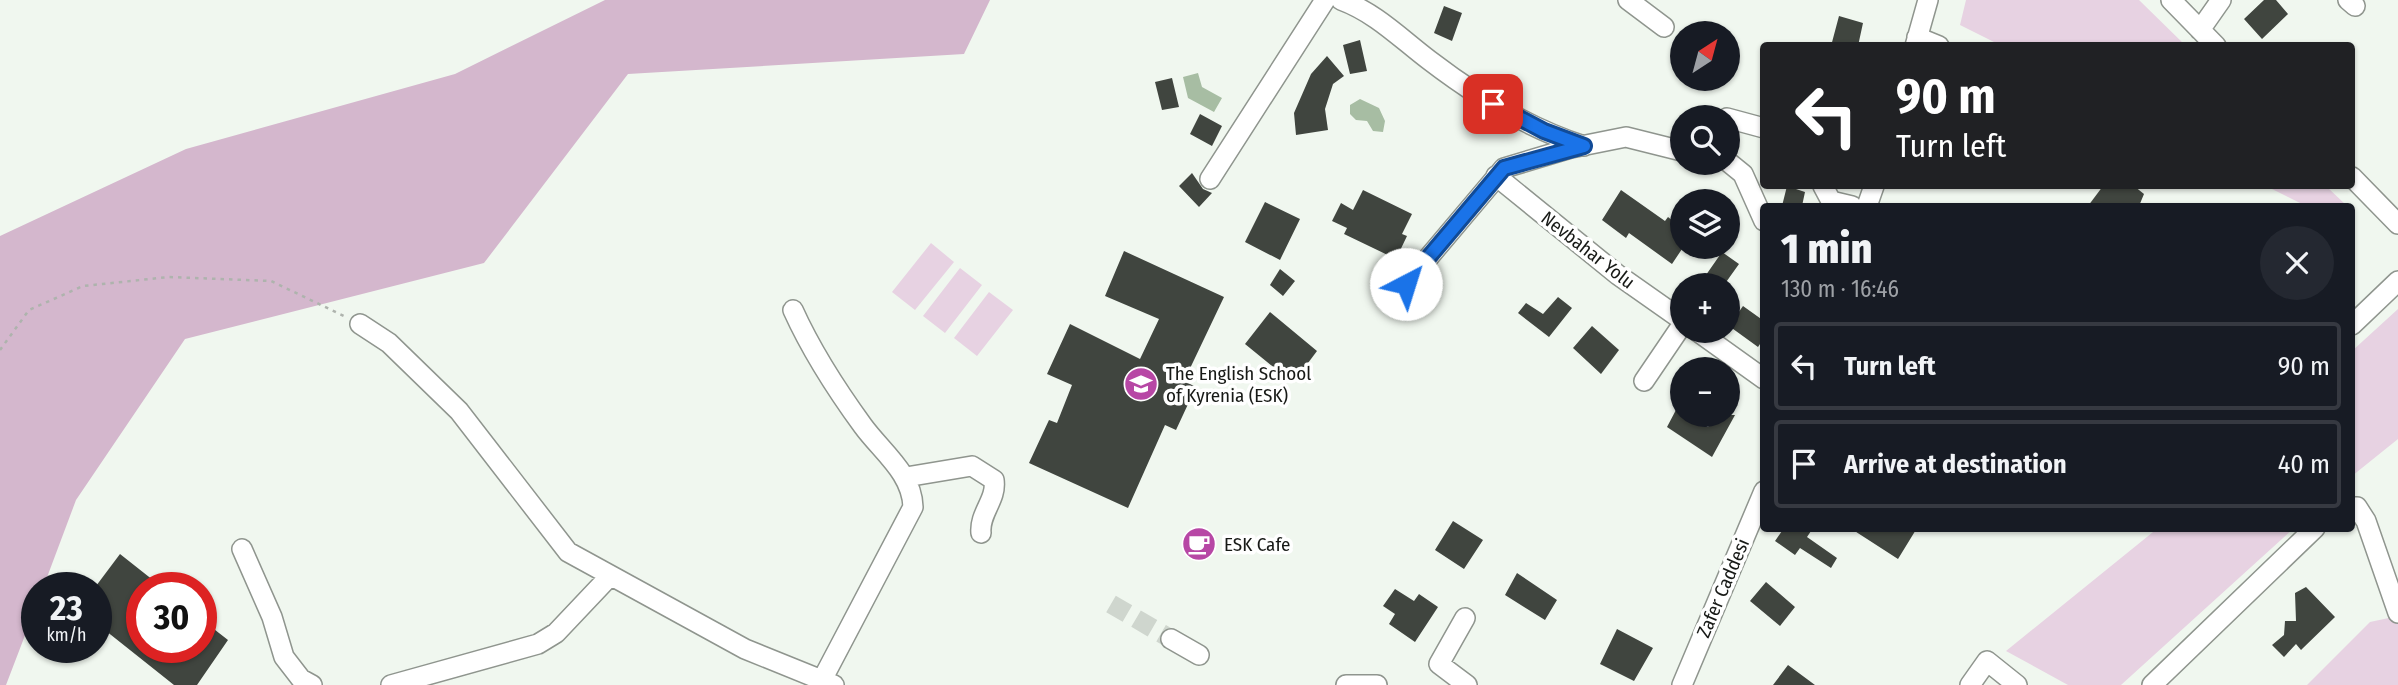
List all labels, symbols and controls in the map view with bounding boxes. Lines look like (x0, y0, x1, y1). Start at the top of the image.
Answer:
north arrow (1670, 21, 1740, 91)
map controls (1670, 21, 1740, 427)
text: 90 m (1896, 67, 1996, 126)
icon: left (1781, 70, 1872, 161)
pin (1463, 74, 1523, 134)
icon: arrive (1474, 85, 1512, 123)
button: search (1670, 105, 1740, 175)
text: Turn left (1896, 127, 2006, 165)
button: layers (1670, 189, 1740, 259)
street label: Nevbahar Yolu (1537, 206, 1639, 294)
text: 1 min (1781, 224, 1872, 274)
button: close (2260, 226, 2334, 300)
position arrow (1369, 247, 1443, 321)
button: + (1670, 273, 1740, 343)
text: 130 m · 16:46 (1781, 275, 1899, 303)
icon: left (1785, 347, 1823, 385)
text: Turn left (1844, 351, 1936, 382)
text: 90 m (2278, 351, 2330, 382)
button: − (1670, 357, 1740, 427)
place label: The English School of Kyrenia (ESK) (1166, 362, 1311, 407)
school or university icon: The English School of Kyrenia (ESK) (1122, 365, 1160, 403)
icon: arrive (1785, 445, 1823, 483)
text: Arrive at destination (1844, 449, 2067, 480)
text: 40 m (2278, 449, 2330, 480)
cafe icon: ESK Cafe (1180, 525, 1218, 563)
place label: ESK Cafe (1224, 533, 1290, 556)
street label: Zafer Caddesi (1692, 535, 1754, 641)
speed limit sign: 30 (126, 572, 217, 663)
text: 23 (50, 587, 83, 629)
text: km/h (46, 624, 87, 646)

